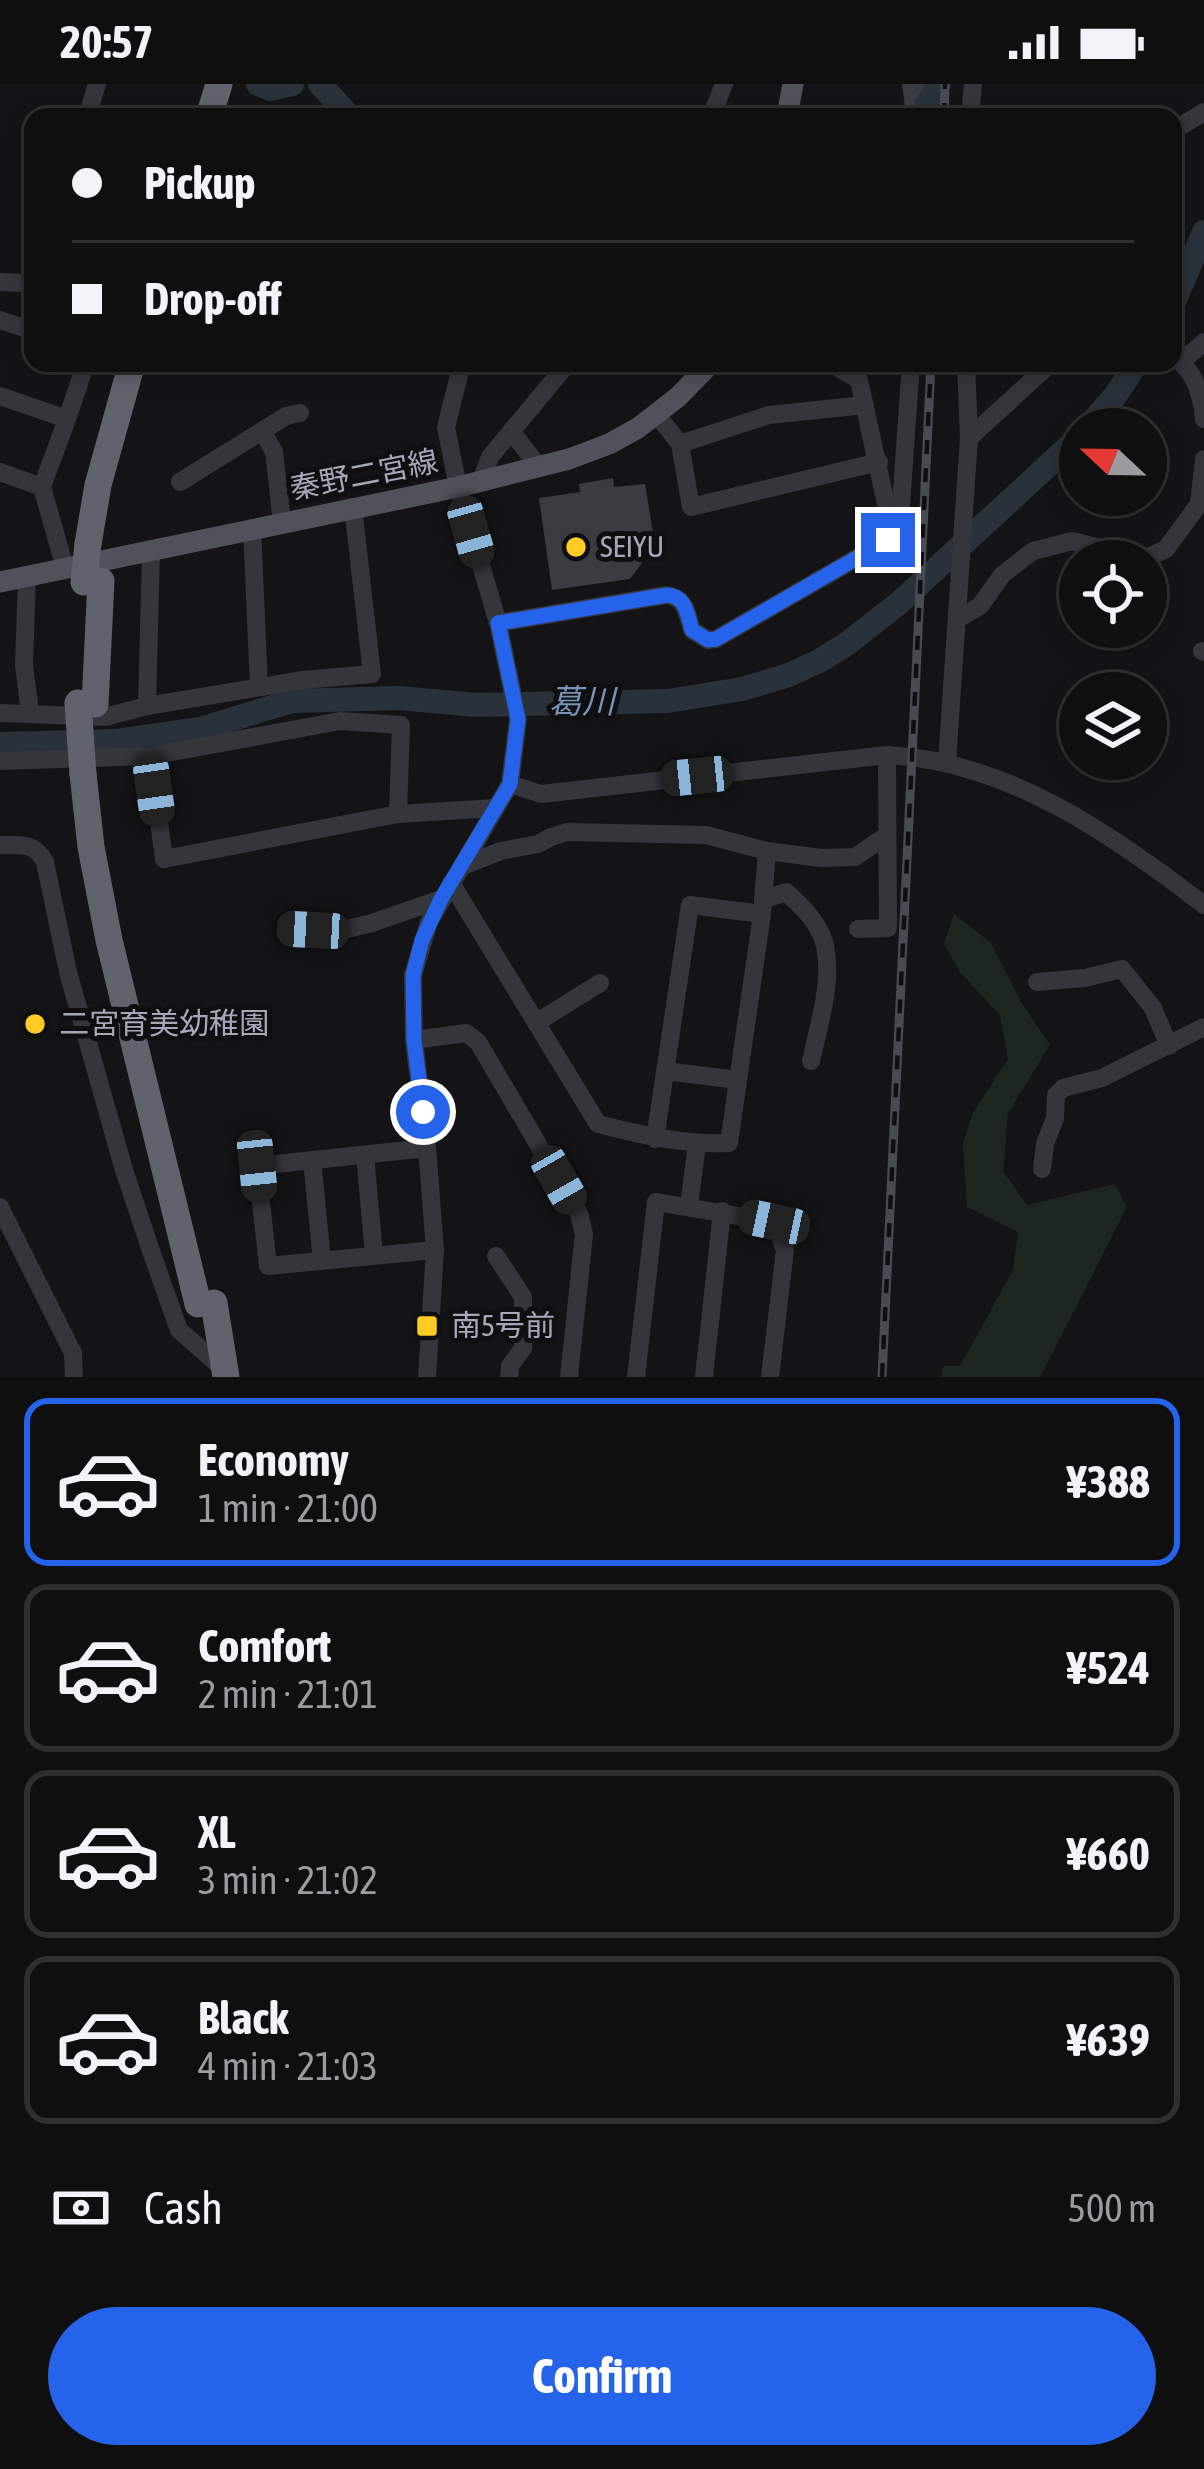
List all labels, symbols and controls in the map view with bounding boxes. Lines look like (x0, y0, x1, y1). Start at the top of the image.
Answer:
text: 20:57 (60, 16, 154, 68)
text: Pickup (144, 157, 255, 209)
text: Drop-off (144, 273, 282, 325)
north arrow (1059, 408, 1167, 516)
map controls (1059, 408, 1167, 780)
street label: 秦野二宮線 (287, 443, 441, 505)
car (444, 492, 498, 572)
route end (861, 513, 915, 567)
place label: SEIYU (600, 529, 664, 563)
marker: SEIYU (563, 534, 589, 560)
button: locate (1059, 540, 1167, 648)
button: layers (1059, 672, 1167, 780)
water label: 葛川 (549, 682, 618, 720)
car (131, 752, 177, 828)
car (659, 754, 735, 798)
car (276, 910, 350, 950)
place label: 二宮育美幼稚園 (59, 1006, 269, 1040)
marker: 二宮育美幼稚園 (22, 1011, 48, 1037)
route start (396, 1085, 450, 1139)
car (235, 1128, 279, 1204)
car (525, 1140, 593, 1220)
car (735, 1197, 813, 1247)
place label: 南5号前 (451, 1308, 555, 1342)
marker: 南5号前 (414, 1313, 440, 1339)
icon: car (54, 1428, 162, 1536)
text: Economy (198, 1434, 349, 1486)
text: ¥388 (1067, 1456, 1150, 1508)
text: 1 min · 21:00 (198, 1486, 378, 1530)
icon: car (54, 1614, 162, 1722)
text: Comfort (198, 1620, 331, 1672)
text: ¥524 (1067, 1642, 1150, 1694)
text: 2 min · 21:01 (198, 1672, 378, 1716)
icon: car (54, 1800, 162, 1908)
text: XL (198, 1806, 236, 1858)
text: ¥660 (1067, 1828, 1150, 1880)
text: 3 min · 21:02 (198, 1858, 378, 1902)
icon: car (54, 1986, 162, 2094)
text: Black (198, 1992, 289, 2044)
text: ¥639 (1067, 2014, 1150, 2066)
text: 4 min · 21:03 (198, 2044, 378, 2088)
icon: cash (48, 2175, 114, 2241)
text: Cash (144, 2182, 223, 2234)
text: 500 m (1068, 2186, 1156, 2230)
button: Confirm (48, 2307, 1156, 2445)

